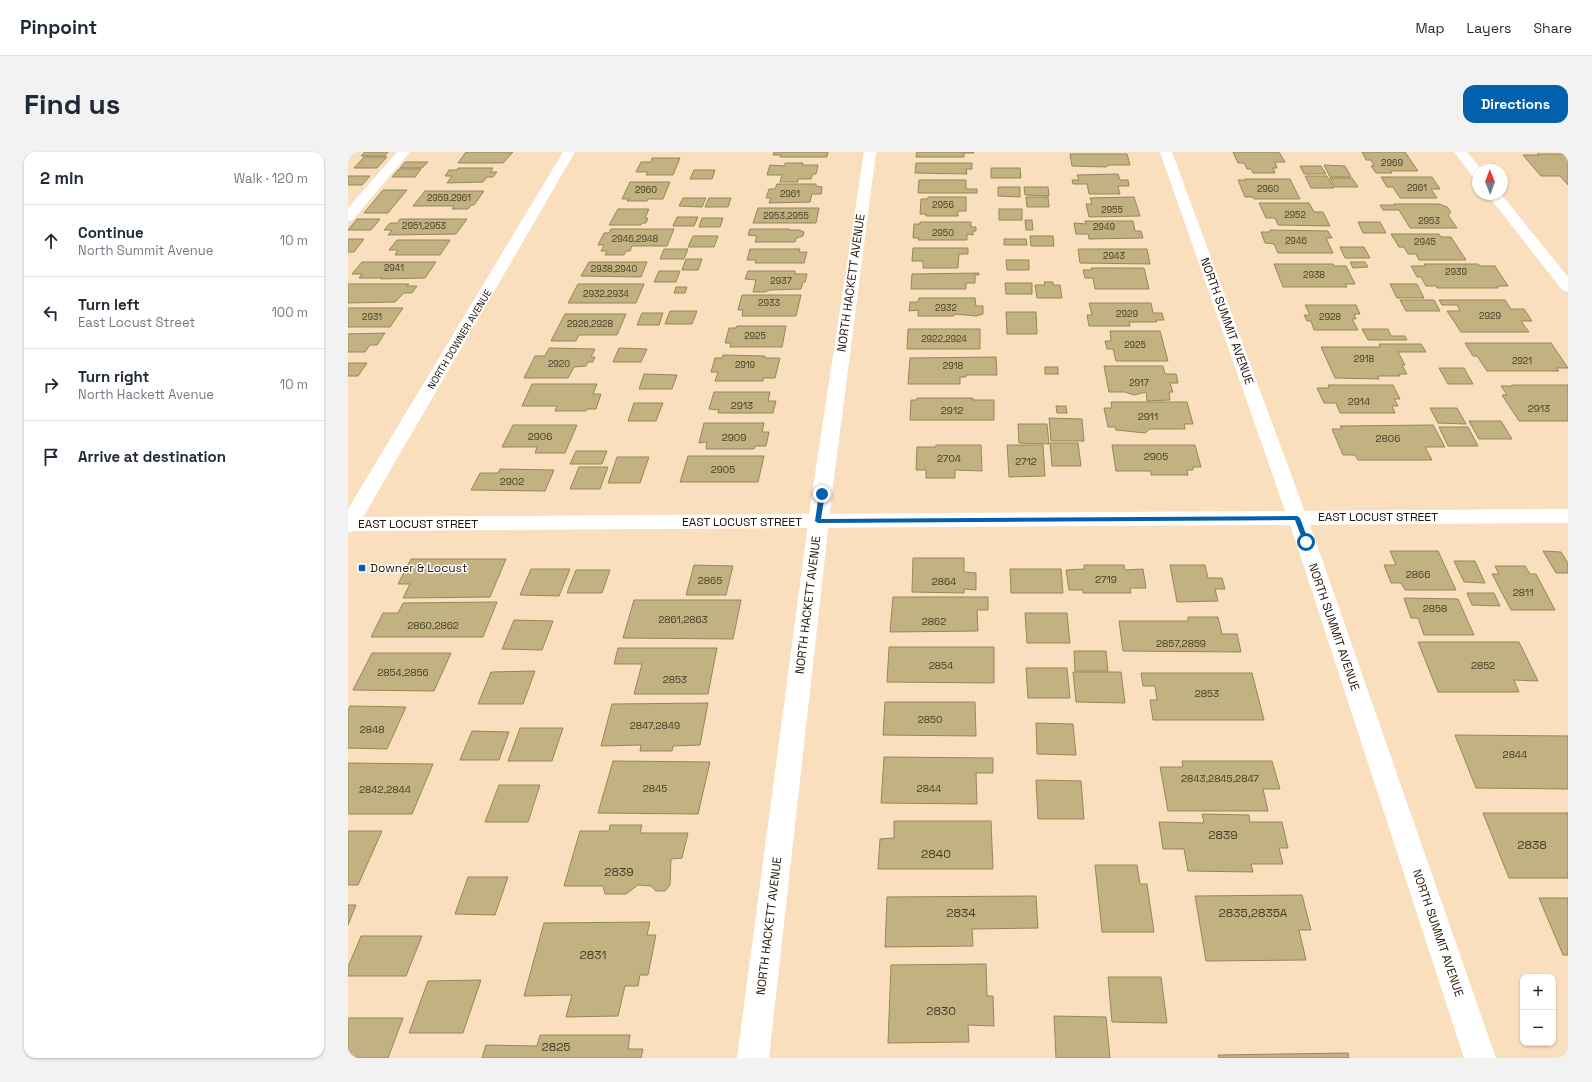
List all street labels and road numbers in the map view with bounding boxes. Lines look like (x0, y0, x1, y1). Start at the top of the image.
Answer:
street label: NORTH HACKETT AVENUE (833, 213, 869, 353)
street label: NORTH SUMMIT AVENUE (1197, 255, 1258, 387)
street label: NORTH DOWNER AVENUE (424, 287, 495, 392)
street label: EAST LOCUST STREET (1318, 509, 1438, 525)
street label: EAST LOCUST STREET (682, 514, 802, 530)
street label: EAST LOCUST STREET (358, 516, 478, 532)
street label: NORTH HACKETT AVENUE (792, 535, 824, 675)
street label: NORTH SUMMIT AVENUE (1305, 561, 1363, 693)
street label: NORTH HACKETT AVENUE (753, 856, 785, 996)
street label: NORTH SUMMIT AVENUE (1409, 867, 1467, 999)

